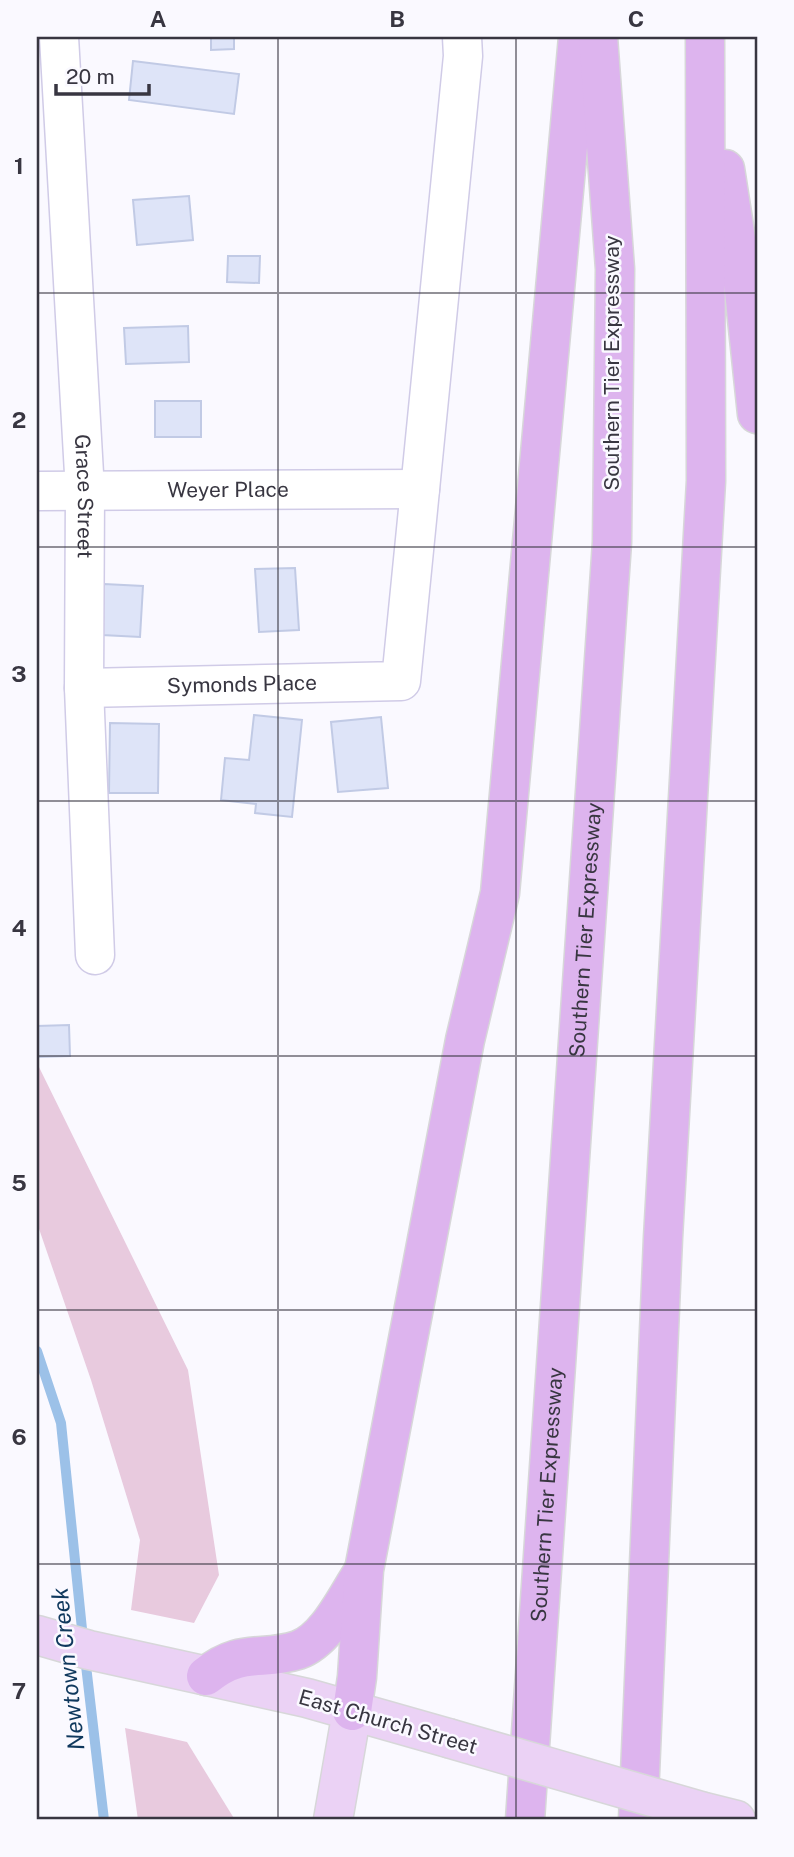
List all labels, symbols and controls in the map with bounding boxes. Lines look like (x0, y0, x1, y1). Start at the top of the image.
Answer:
text: A (150, 5, 167, 32)
text: B (389, 5, 405, 32)
text: C (628, 5, 644, 32)
scale bar (56, 52, 149, 96)
text: 20 m (66, 64, 115, 89)
text: 1 (14, 152, 24, 179)
street label: Southern Tier Expressway (599, 235, 624, 491)
text: 2 (12, 406, 26, 433)
street label: Grace Street (70, 433, 98, 559)
street label: Weyer Place (167, 477, 289, 502)
text: 3 (11, 660, 27, 687)
street label: Symonds Place (166, 670, 317, 698)
street label: Southern Tier Expressway (564, 802, 606, 1058)
text: 4 (11, 914, 27, 941)
text: 5 (11, 1169, 27, 1196)
street label: Southern Tier Expressway (525, 1366, 568, 1623)
text: 6 (11, 1423, 27, 1450)
water label: Newtown Creek (45, 1586, 89, 1752)
text: 7 (12, 1677, 26, 1704)
street label: East Church Street (296, 1684, 480, 1759)

